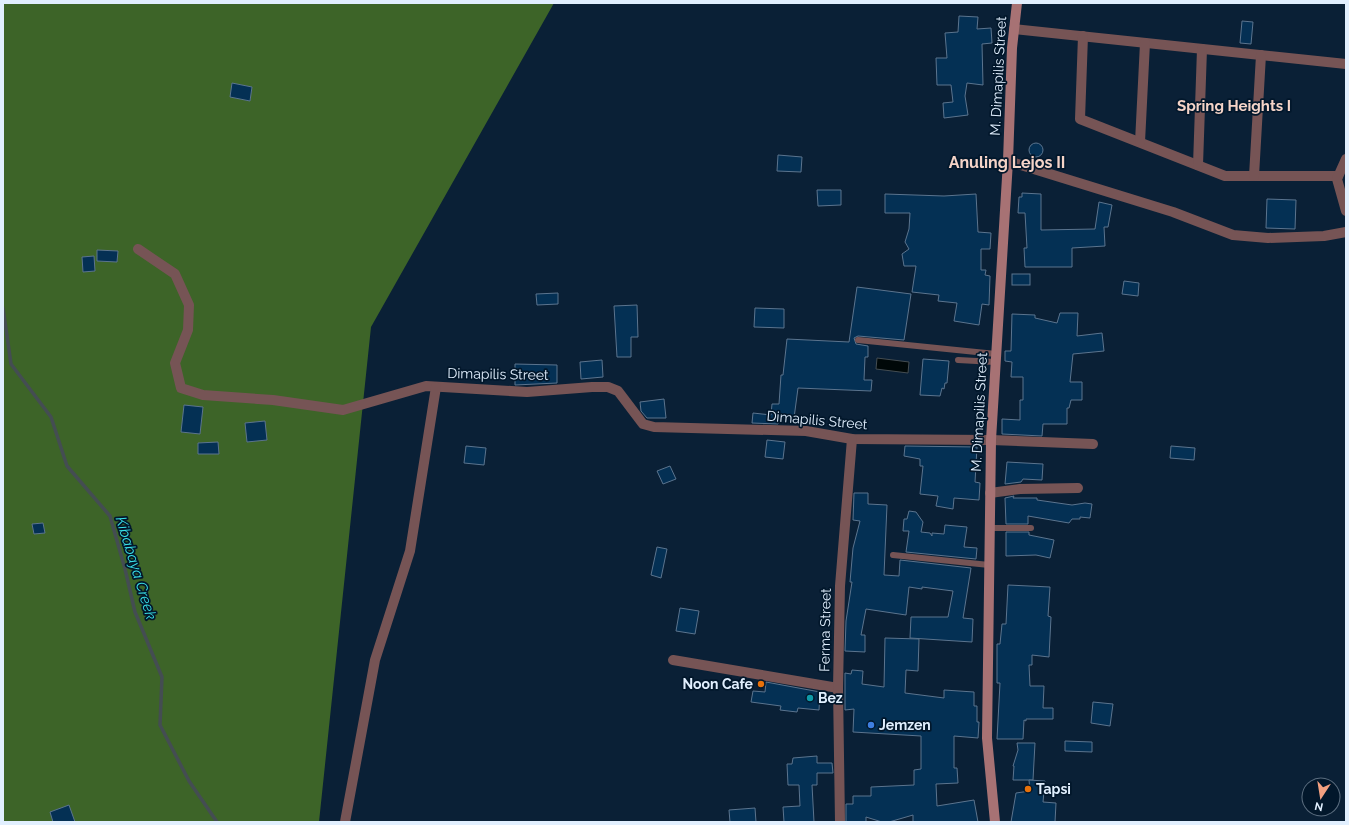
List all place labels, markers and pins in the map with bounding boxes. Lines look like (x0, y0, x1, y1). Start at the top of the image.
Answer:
place label: Noon Cafe (683, 676, 754, 692)
marker: Noon Cafe (756, 679, 766, 689)
place label: Bez (818, 690, 843, 706)
marker: Bez (805, 693, 815, 703)
place label: Jemzen (879, 717, 931, 733)
marker: Jemzen (866, 720, 876, 730)
place label: Tapsi (1036, 781, 1071, 797)
marker: Tapsi (1023, 784, 1033, 794)

